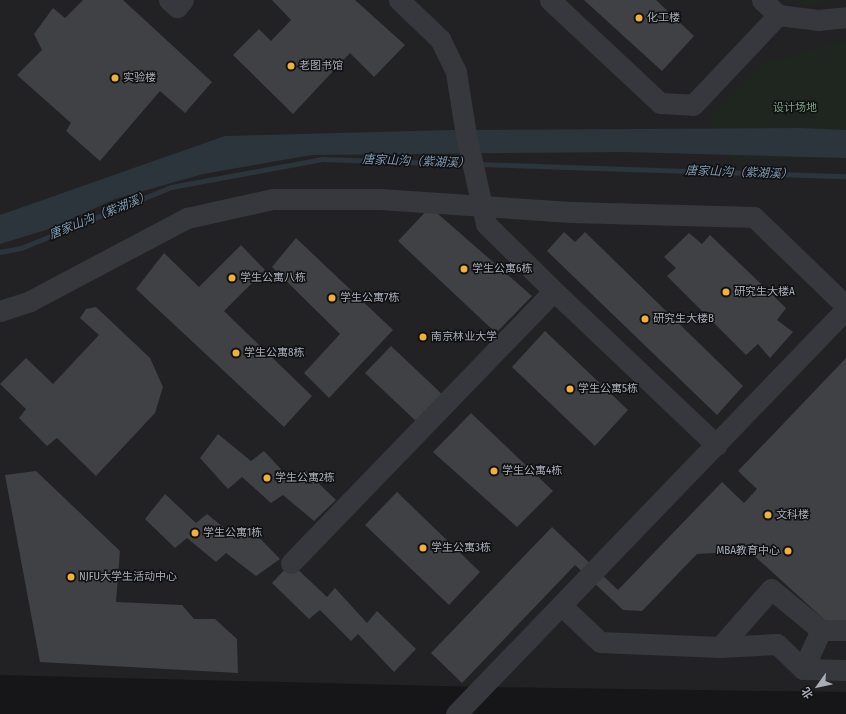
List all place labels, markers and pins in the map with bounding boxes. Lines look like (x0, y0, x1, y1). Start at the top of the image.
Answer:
place label: 化工楼 (647, 11, 680, 25)
marker: 化工楼 (634, 13, 644, 23)
place label: 老图书馆 (299, 59, 343, 73)
marker: 老图书馆 (286, 61, 296, 71)
place label: 实验楼 (123, 71, 156, 85)
marker: 实验楼 (110, 73, 120, 83)
place label: 学生公寓6栋 (472, 262, 532, 276)
marker: 学生公寓6栋 (459, 264, 469, 274)
place label: 学生公寓八栋 (240, 271, 306, 285)
marker: 学生公寓八栋 (227, 273, 237, 283)
place label: 研究生大楼A (734, 285, 795, 299)
marker: 研究生大楼A (721, 287, 731, 297)
place label: 学生公寓7栋 (340, 291, 399, 305)
marker: 学生公寓7栋 (327, 293, 337, 303)
place label: 研究生大楼B (653, 312, 714, 326)
marker: 研究生大楼B (640, 314, 650, 324)
place label: 南京林业大学 (431, 330, 497, 344)
marker: 南京林业大学 (418, 332, 428, 342)
place label: 学生公寓8栋 (244, 346, 304, 360)
marker: 学生公寓8栋 (231, 348, 241, 358)
place label: 学生公寓5栋 (578, 382, 638, 396)
marker: 学生公寓5栋 (565, 384, 575, 394)
place label: 学生公寓4栋 (502, 464, 562, 478)
marker: 学生公寓4栋 (489, 466, 499, 476)
place label: 学生公寓2栋 (275, 471, 335, 485)
marker: 学生公寓2栋 (262, 473, 272, 483)
place label: 文科楼 (776, 508, 809, 522)
marker: 文科楼 (763, 510, 773, 520)
place label: 学生公寓1栋 (203, 526, 262, 540)
marker: 学生公寓1栋 (190, 528, 200, 538)
place label: 学生公寓3栋 (431, 541, 491, 555)
marker: 学生公寓3栋 (418, 543, 428, 553)
place label: MBA教育中心 (716, 544, 780, 558)
marker: MBA教育中心 (783, 546, 793, 556)
place label: NJFU大学生活动中心 (79, 570, 177, 584)
marker: NJFU大学生活动中心 (66, 572, 76, 582)

